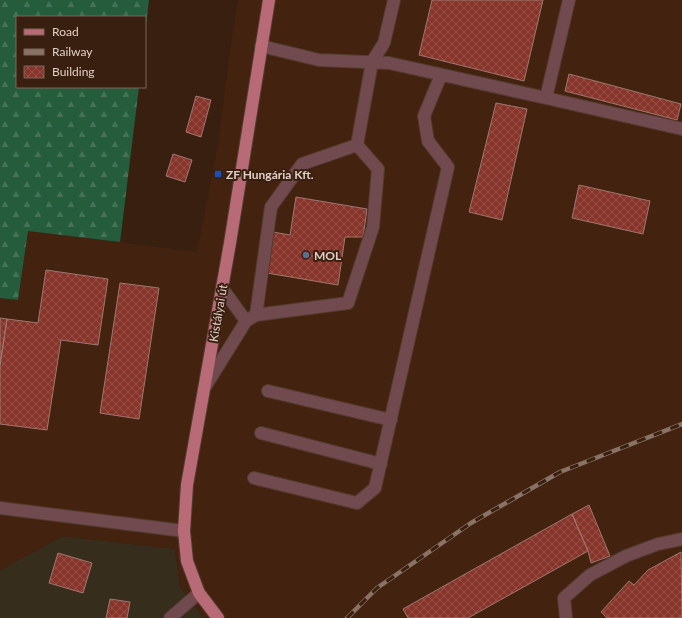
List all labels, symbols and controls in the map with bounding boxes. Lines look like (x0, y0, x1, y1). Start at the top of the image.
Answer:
legend (16, 16, 146, 88)
text: Road (52, 24, 79, 39)
text: Railway (52, 44, 93, 59)
text: Building (52, 64, 95, 79)
place label: ZF Hungária Kft. (226, 167, 314, 182)
marker: ZF Hungária Kft. (213, 169, 223, 179)
place label: MOL (314, 248, 342, 263)
marker: MOL (301, 250, 311, 260)
street label: Kistályai út (206, 282, 231, 343)

